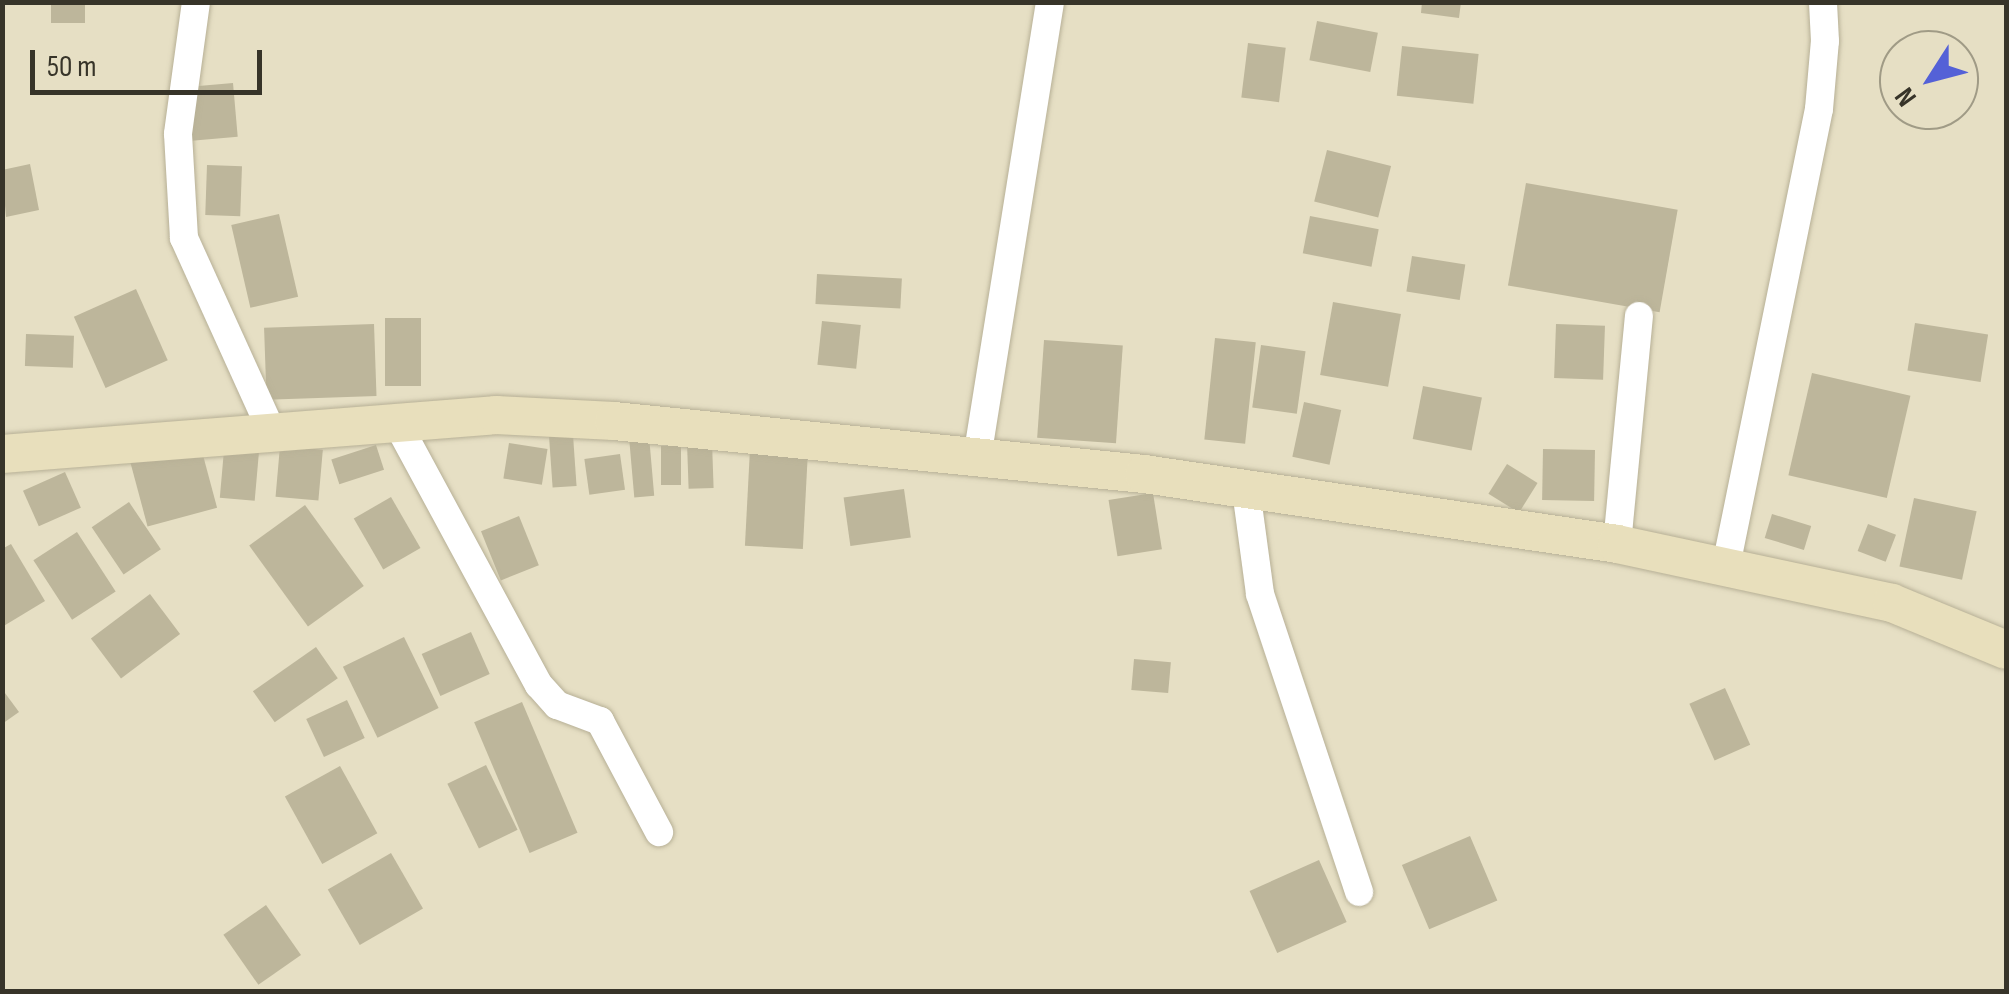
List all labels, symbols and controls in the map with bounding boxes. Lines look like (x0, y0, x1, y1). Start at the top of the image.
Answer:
scale bar (35, 30, 268, 92)
north arrow (1879, 30, 1979, 130)
text: 50 m (47, 49, 96, 85)
text: N (1888, 81, 1924, 113)

